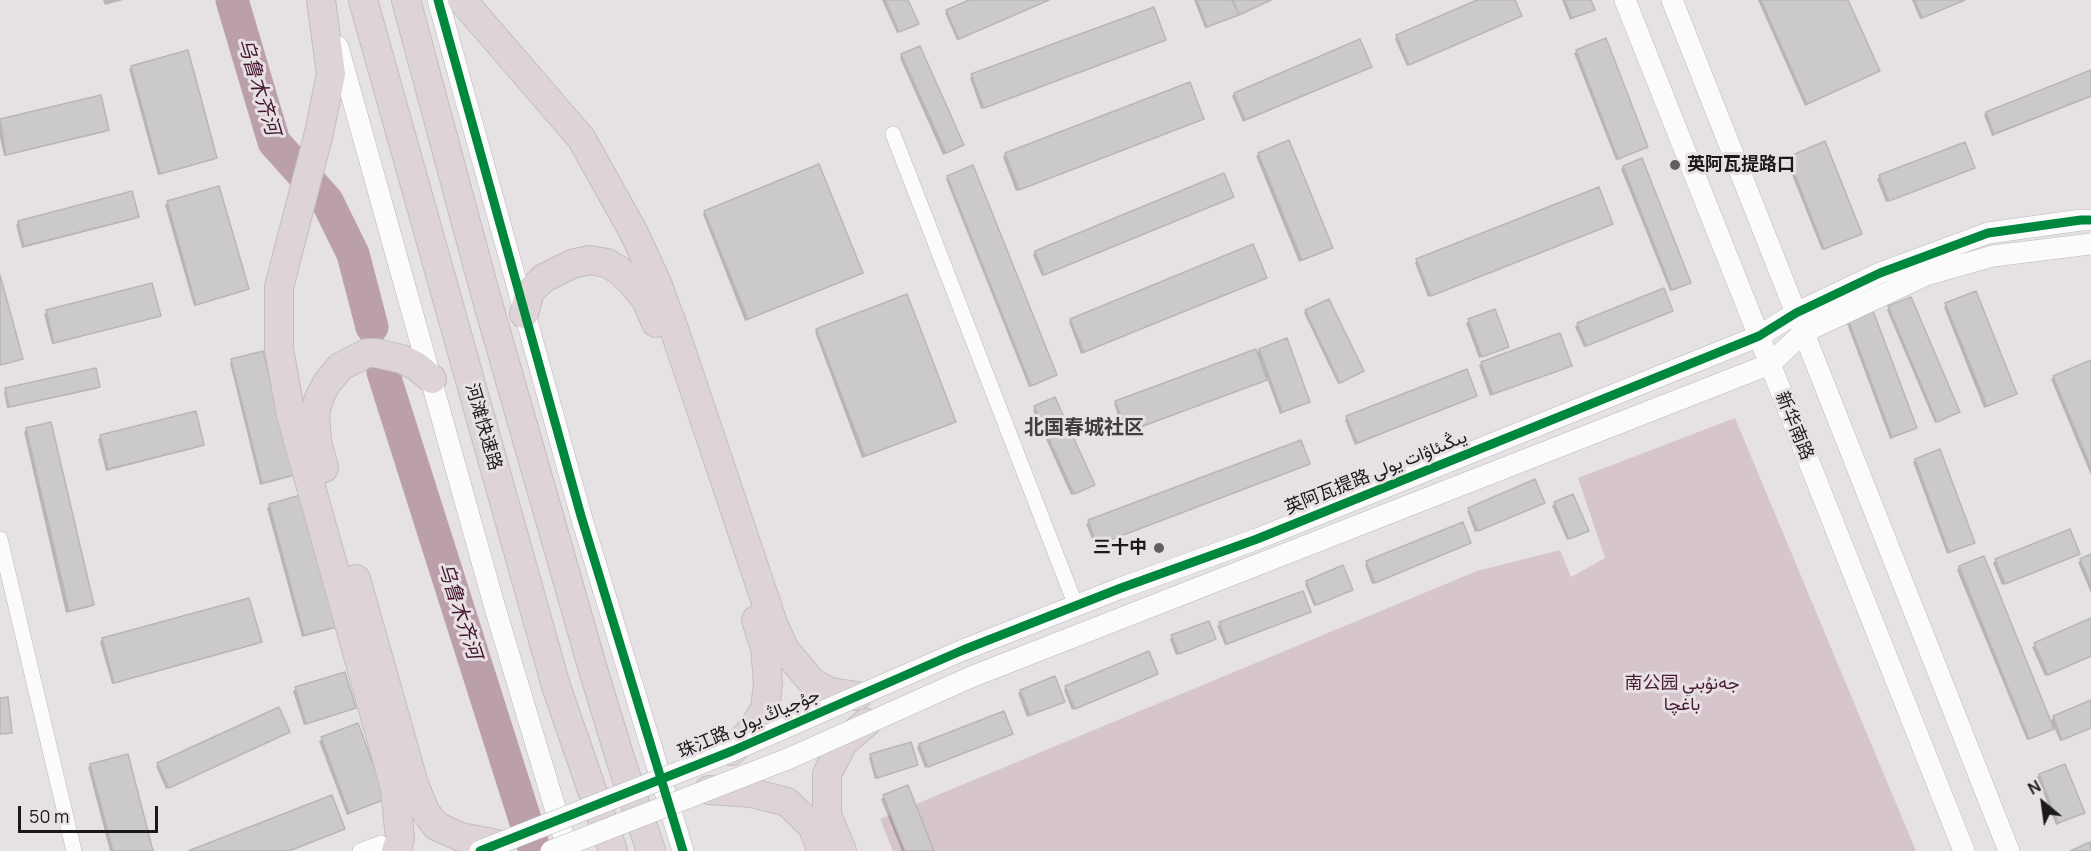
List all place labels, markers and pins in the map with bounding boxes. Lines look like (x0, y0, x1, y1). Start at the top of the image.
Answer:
place label: 英阿瓦提路口 (1687, 154, 1795, 176)
marker: 英阿瓦提路口 (1668, 158, 1682, 172)
place label: 三十中 (1093, 537, 1147, 559)
marker: 三十中 (1152, 541, 1166, 555)

